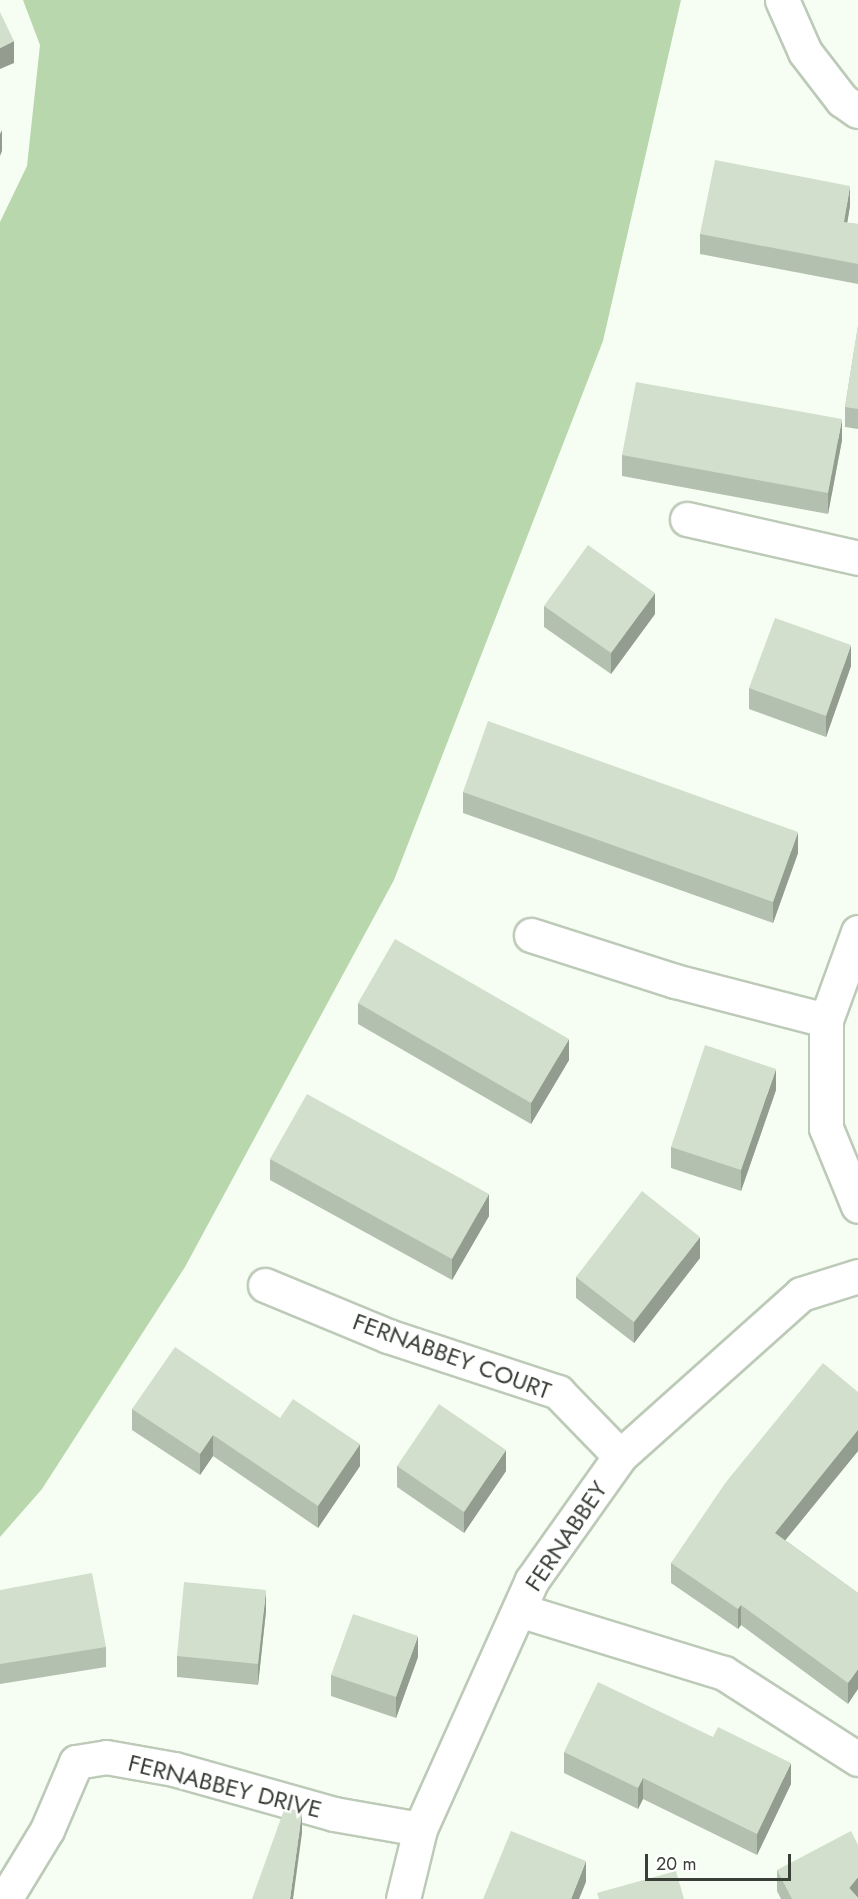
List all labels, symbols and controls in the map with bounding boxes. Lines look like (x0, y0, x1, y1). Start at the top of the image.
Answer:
street label: FERNABBEY COURT (349, 1307, 555, 1405)
street label: FERNABBEY (519, 1475, 613, 1597)
street label: FERNABBEY DRIVE (125, 1748, 325, 1824)
scale bar (648, 1842, 794, 1880)
text: 20 m (656, 1851, 696, 1877)

